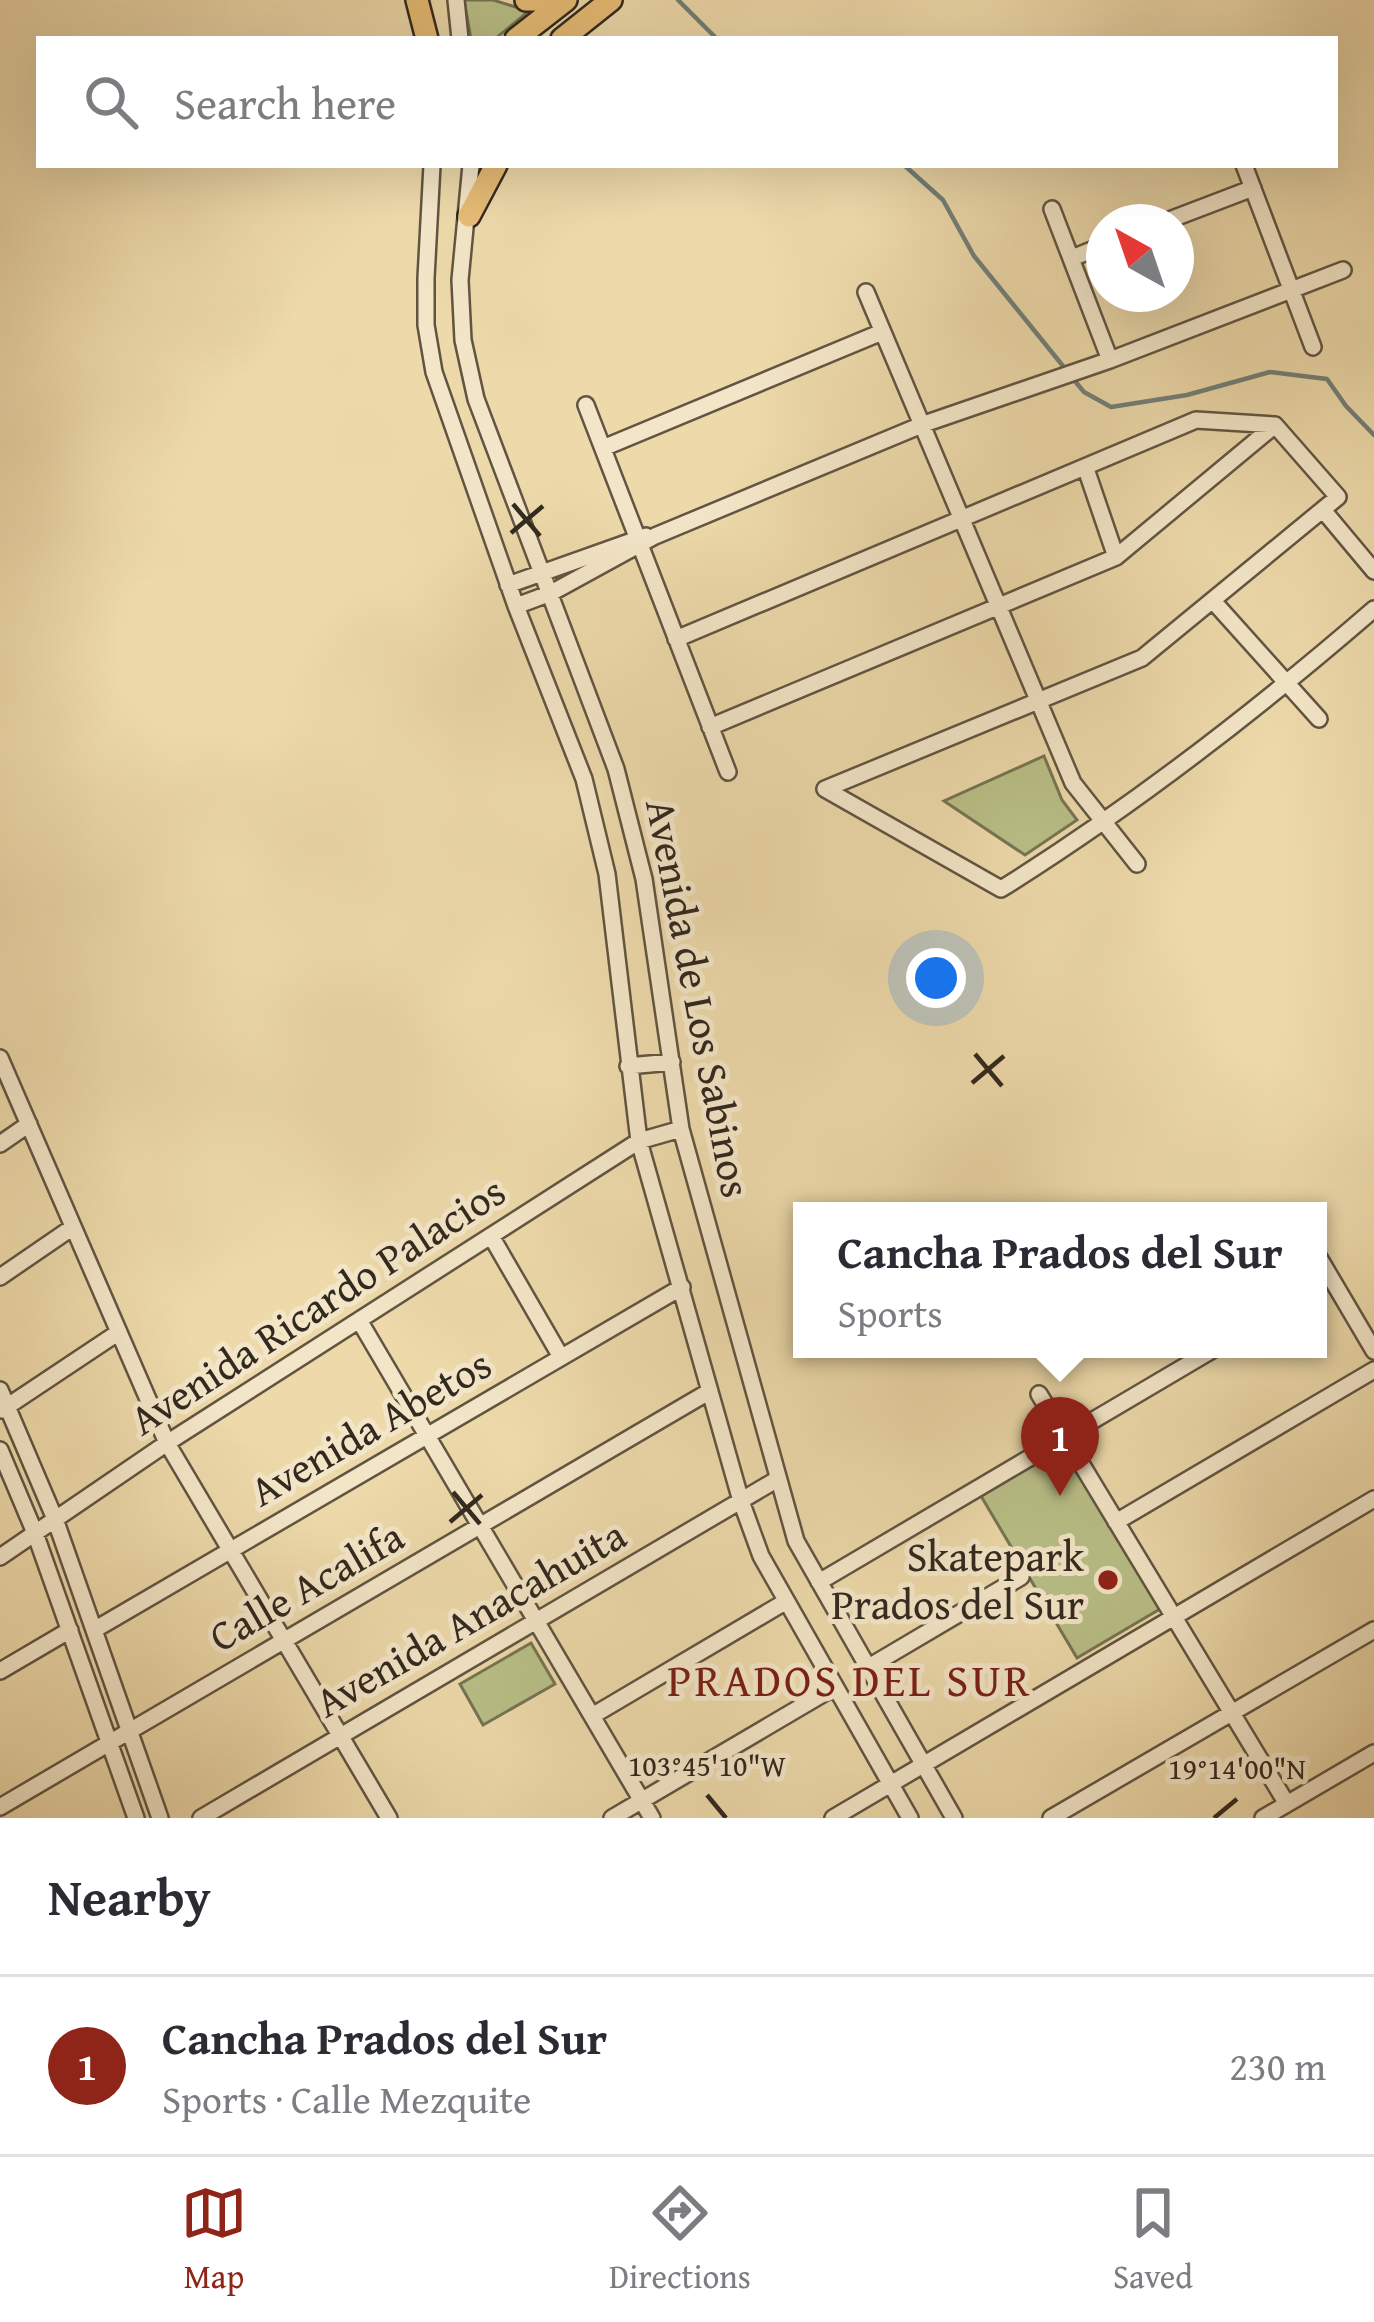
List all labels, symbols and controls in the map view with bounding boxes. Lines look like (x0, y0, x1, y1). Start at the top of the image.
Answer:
search box (36, 36, 1338, 168)
icon: search (78, 69, 144, 135)
text: Search here (174, 70, 396, 135)
north arrow (1086, 204, 1194, 312)
street label: Avenida de Los Sabinos (631, 793, 768, 1202)
your location (906, 948, 966, 1008)
street label: Avenida Ricardo Palacios (117, 1160, 517, 1449)
popup (793, 1202, 1327, 1358)
text: Cancha Prados del Sur (837, 1219, 1283, 1284)
text: Sports (837, 1284, 943, 1341)
street label: Avenida Abetos (238, 1333, 502, 1520)
pin: 1 (1021, 1397, 1099, 1496)
street label: Avenida Anacahuita (303, 1504, 637, 1732)
street label: Calle Acalifa (197, 1505, 415, 1666)
place label: Skatepark Prados del Sur (831, 1525, 1085, 1634)
marker: Skatepark Prados del Sur (1095, 1567, 1121, 1593)
district label: PRADOS DEL SUR (667, 1647, 1033, 1712)
text: 103°45'10"W (628, 1743, 787, 1787)
text: 19°14'00"N (1168, 1746, 1306, 1790)
text: Nearby (48, 1859, 211, 1934)
text: Cancha Prados del Sur (162, 2005, 607, 2070)
text: 1 (77, 2037, 97, 2094)
text: 230 m (1229, 2037, 1326, 2094)
text: Sports · Calle Mezquite (162, 2070, 531, 2127)
tab: Map (181, 2180, 247, 2300)
tab: Directions (609, 2180, 751, 2300)
tab: Saved (1113, 2180, 1193, 2300)

